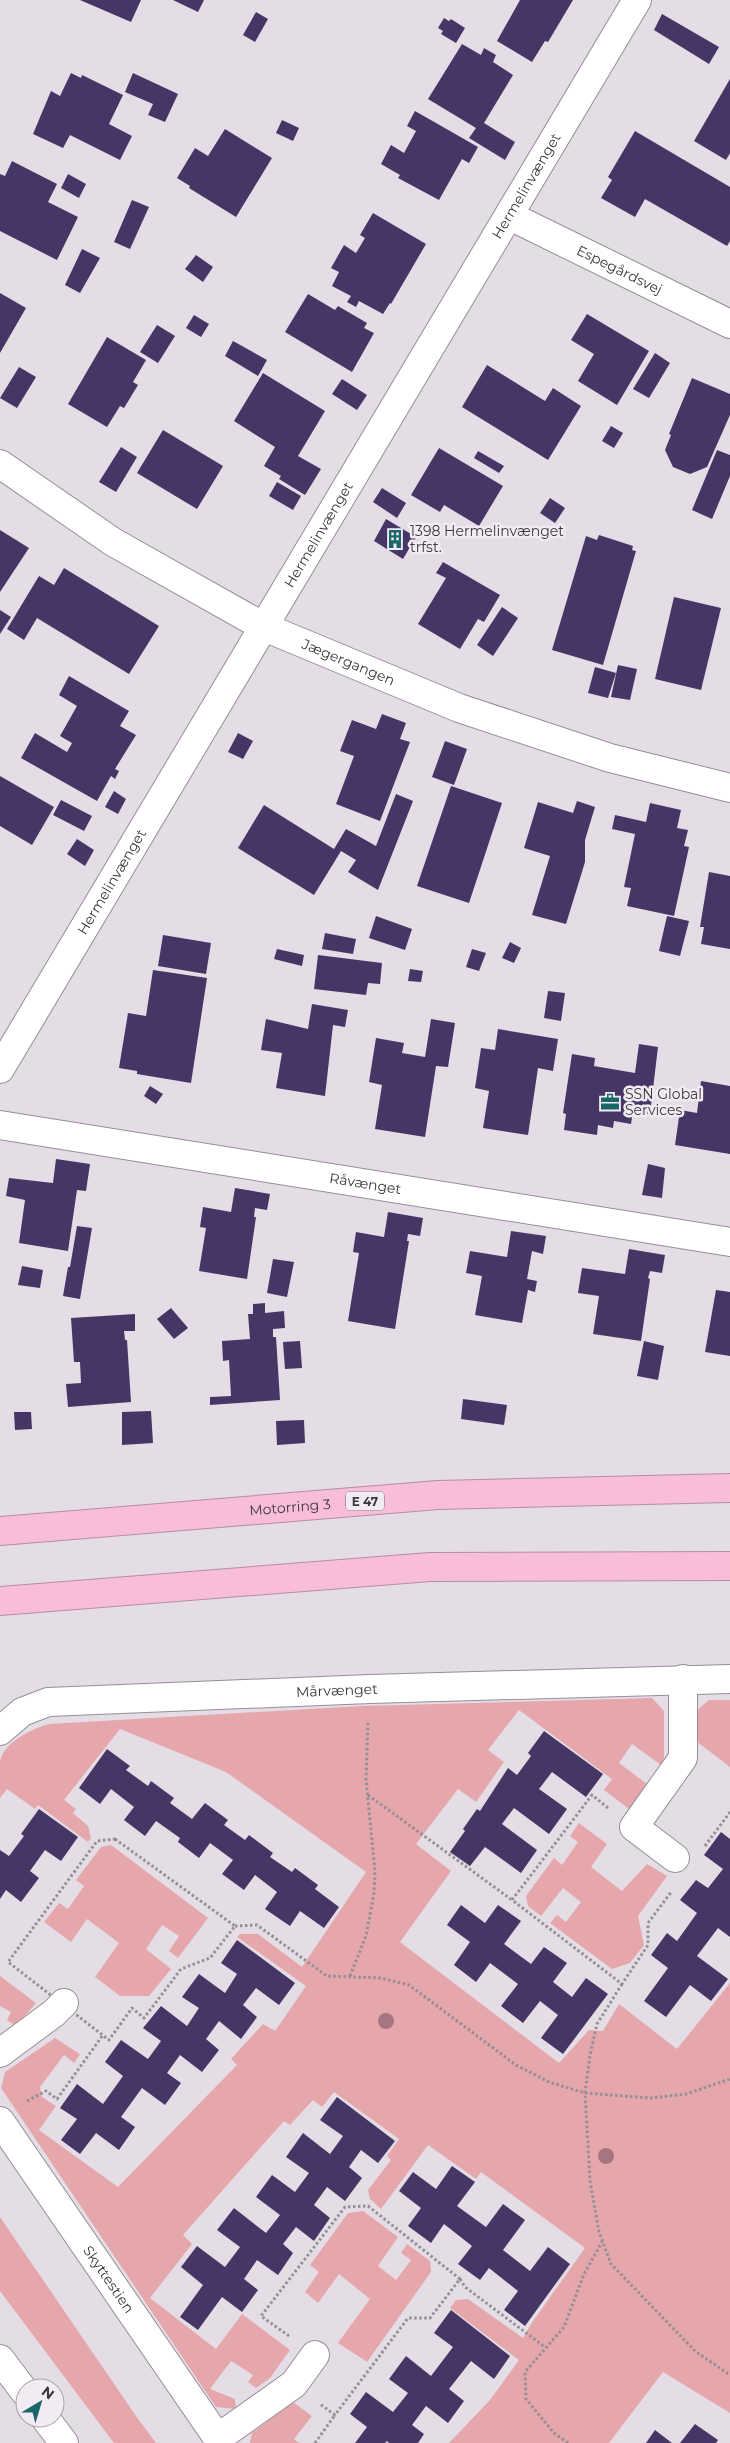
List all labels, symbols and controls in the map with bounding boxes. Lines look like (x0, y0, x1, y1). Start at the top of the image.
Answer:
street label: Hermelinvænget (488, 129, 565, 242)
street label: Espegårdsvej (574, 241, 665, 298)
street label: Hermelinvænget (280, 478, 357, 591)
place label: 1398 Hermelinvænget trfst. (410, 522, 564, 556)
building icon: 1398 Hermelinvænget trfst. (384, 528, 406, 550)
street label: Jægergangen (298, 634, 398, 689)
street label: Hermelinvænget (73, 825, 150, 938)
place label: SSN Global Services (625, 1085, 702, 1119)
office icon: SSN Global Services (599, 1091, 621, 1113)
street label: Råvænget (328, 1169, 403, 1198)
road number: E 47 (346, 1492, 384, 1510)
street label: Motorring 3 (249, 1495, 332, 1519)
street label: Mårvænget (296, 1680, 378, 1701)
street label: Skyttestien (79, 2242, 138, 2317)
north arrow (15, 2378, 65, 2428)
text: N (38, 2382, 58, 2403)

